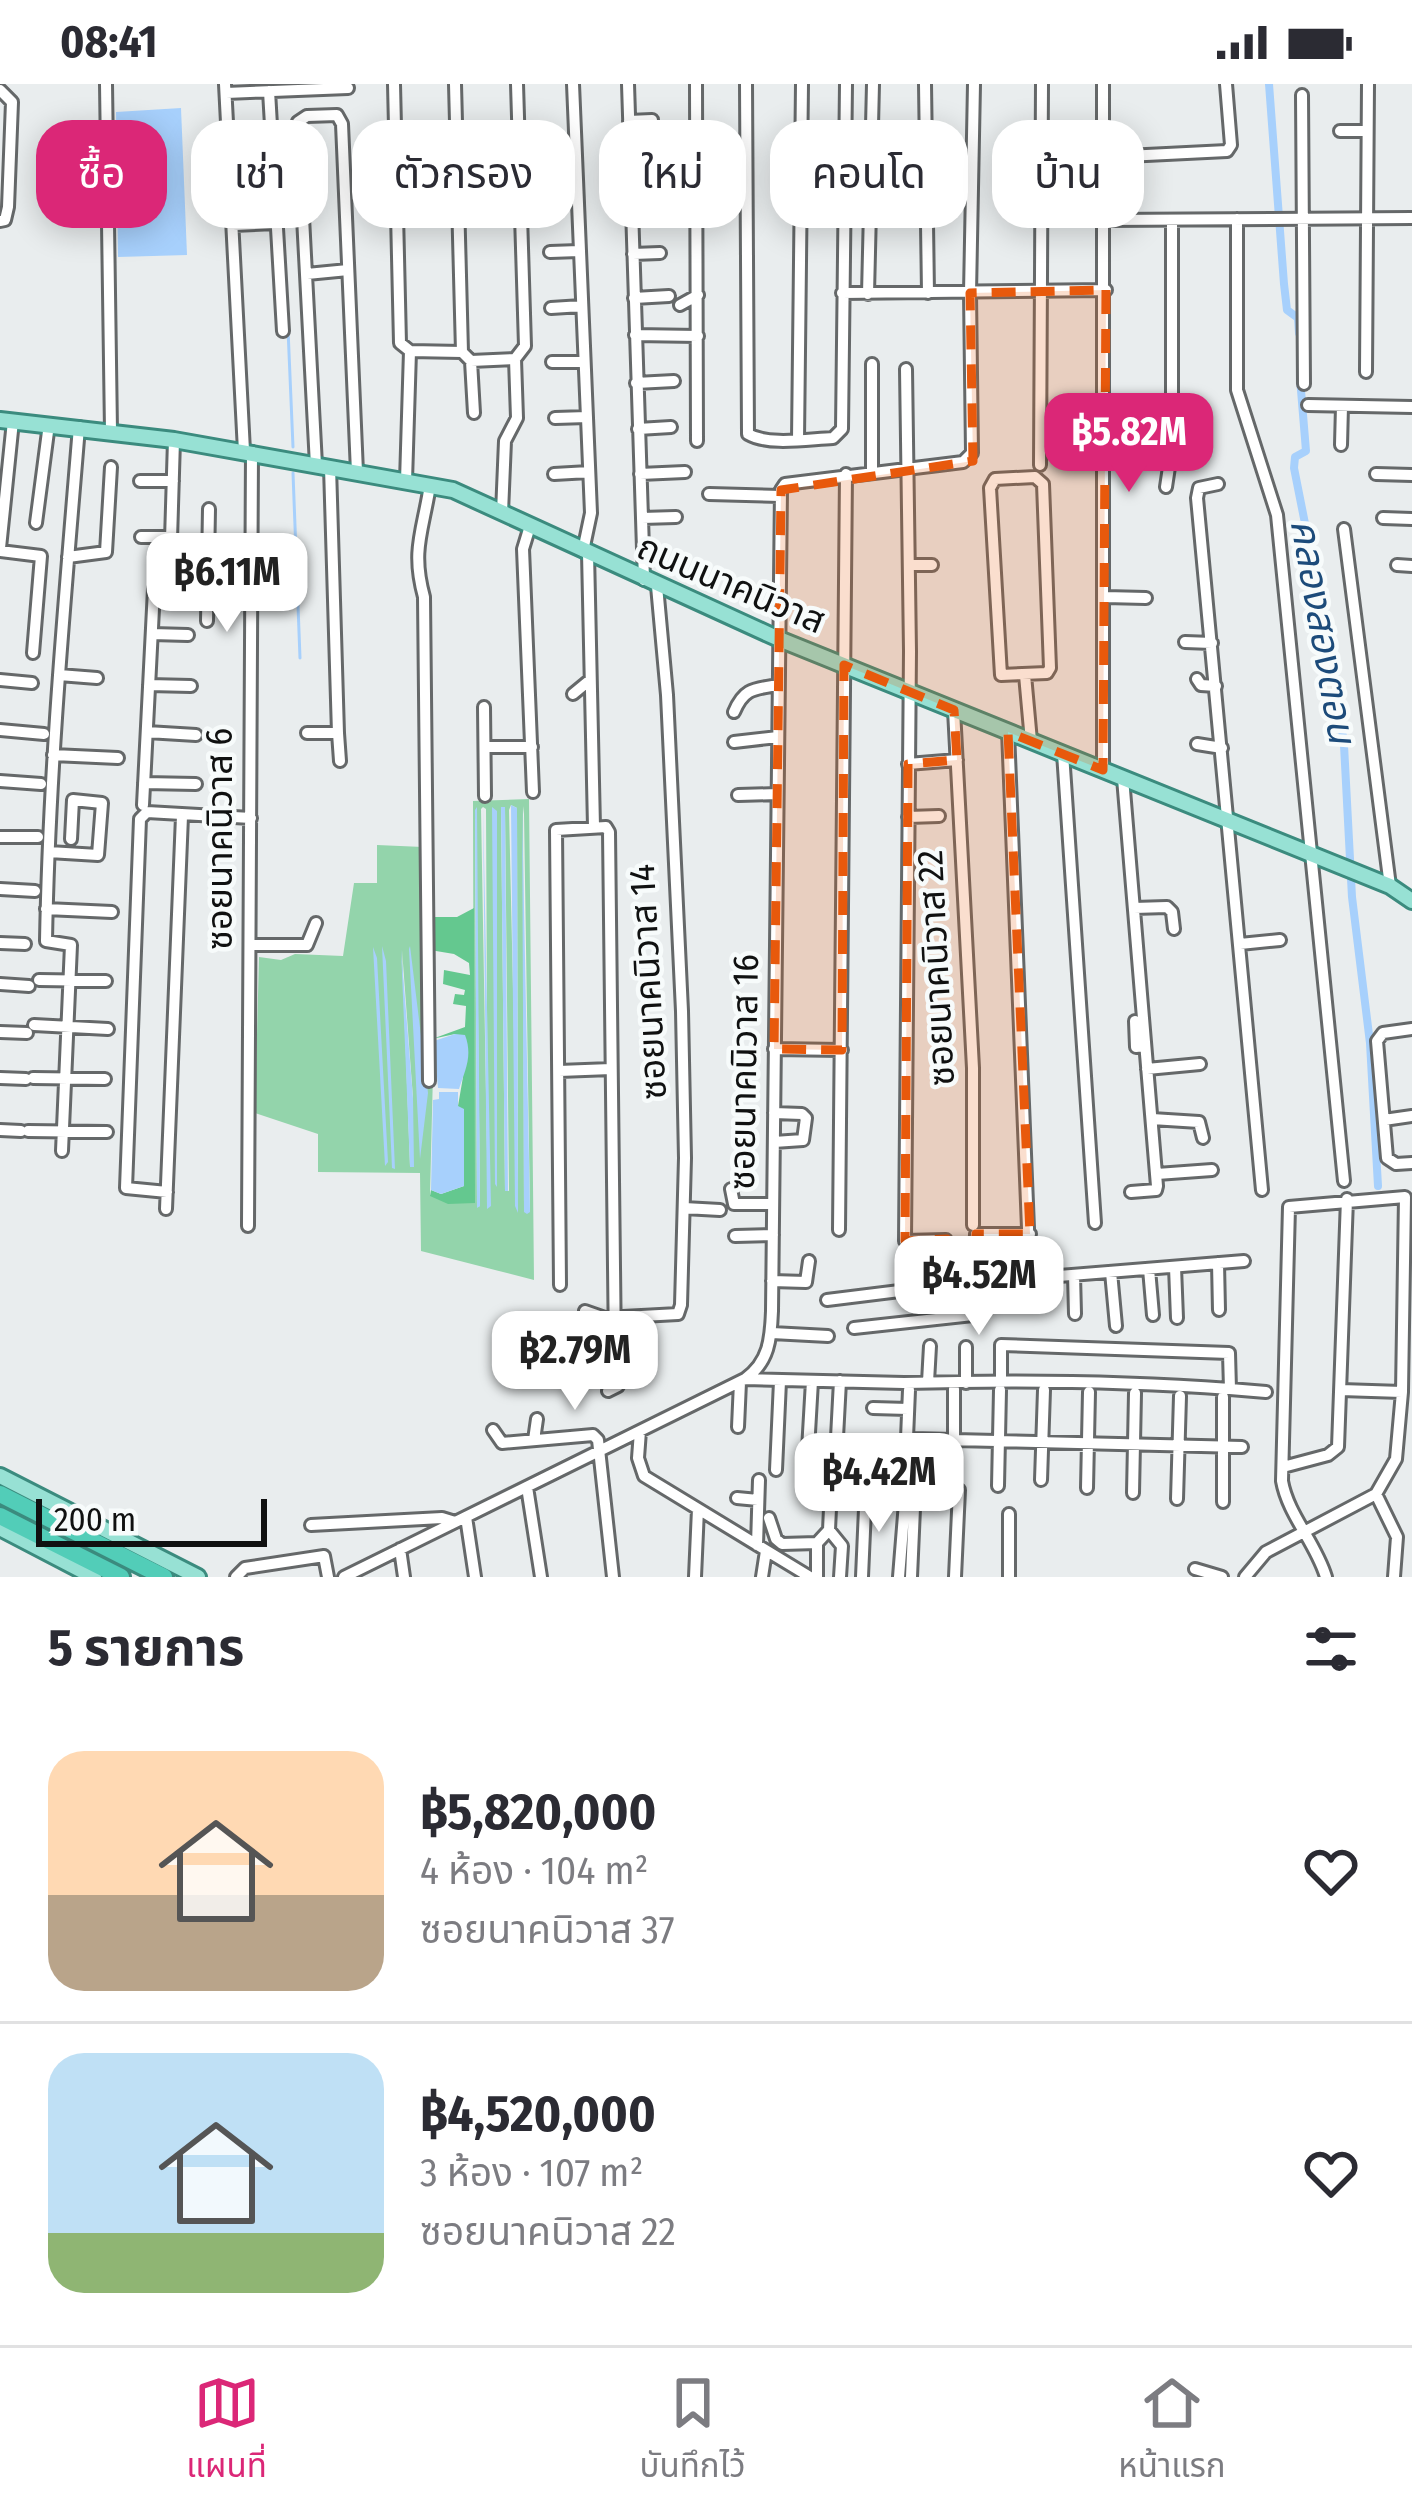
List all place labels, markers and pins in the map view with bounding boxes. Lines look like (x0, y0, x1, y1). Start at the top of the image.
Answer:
pin: ฿5.82M (1031, 393, 1227, 495)
pin: ฿6.11M (129, 533, 325, 635)
pin: ฿4.52M (881, 1236, 1077, 1338)
pin: ฿2.79M (477, 1311, 673, 1413)
pin: ฿4.42M (781, 1433, 977, 1535)

